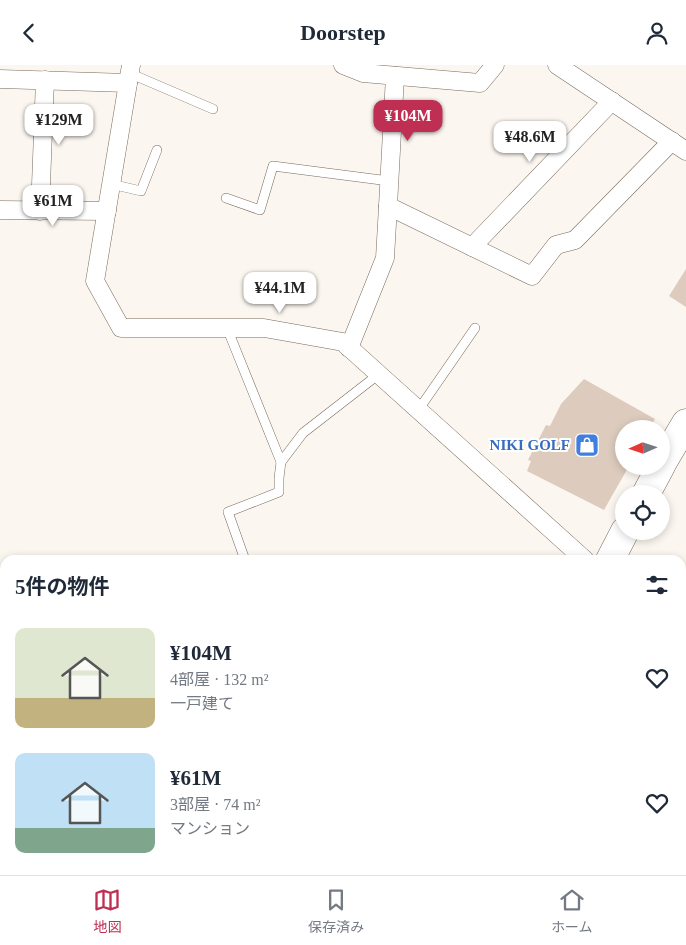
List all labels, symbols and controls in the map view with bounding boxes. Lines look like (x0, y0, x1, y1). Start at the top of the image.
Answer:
icon: back (15, 19, 43, 47)
icon: person (643, 19, 671, 47)
text: Doorstep (300, 20, 386, 45)
pin: ¥104M (373, 99, 443, 142)
pin: ¥129M (24, 103, 94, 146)
text: ¥104M (384, 107, 432, 124)
text: ¥129M (35, 111, 83, 128)
pin: ¥48.6M (489, 121, 571, 163)
text: ¥48.6M (504, 128, 556, 145)
pin: ¥61M (23, 185, 83, 227)
text: ¥61M (33, 192, 73, 209)
pin: ¥44.1M (239, 271, 321, 314)
text: ¥44.1M (254, 279, 306, 296)
north arrow (615, 420, 670, 475)
map controls (615, 420, 670, 540)
shop icon: NIKI GOLF (574, 432, 600, 458)
place label: NIKI GOLF (490, 437, 570, 453)
button: locate (615, 485, 670, 540)
icon: filters (643, 571, 671, 599)
text: 5件の物件 (15, 575, 110, 599)
text: ¥104M (170, 641, 232, 665)
icon: home (55, 648, 115, 708)
icon: heart (643, 664, 671, 692)
text: 4部屋 · 132 m² (170, 671, 269, 688)
text: 一戸建て (170, 695, 234, 712)
text: ¥61M (170, 766, 221, 790)
icon: home (55, 773, 115, 833)
icon: heart (643, 789, 671, 817)
text: 3部屋 · 74 m² (170, 796, 261, 813)
text: マンション (170, 820, 250, 837)
tab: 地図 (93, 886, 121, 936)
tab: 保存済み (308, 886, 364, 936)
tab: ホーム (551, 886, 593, 936)

